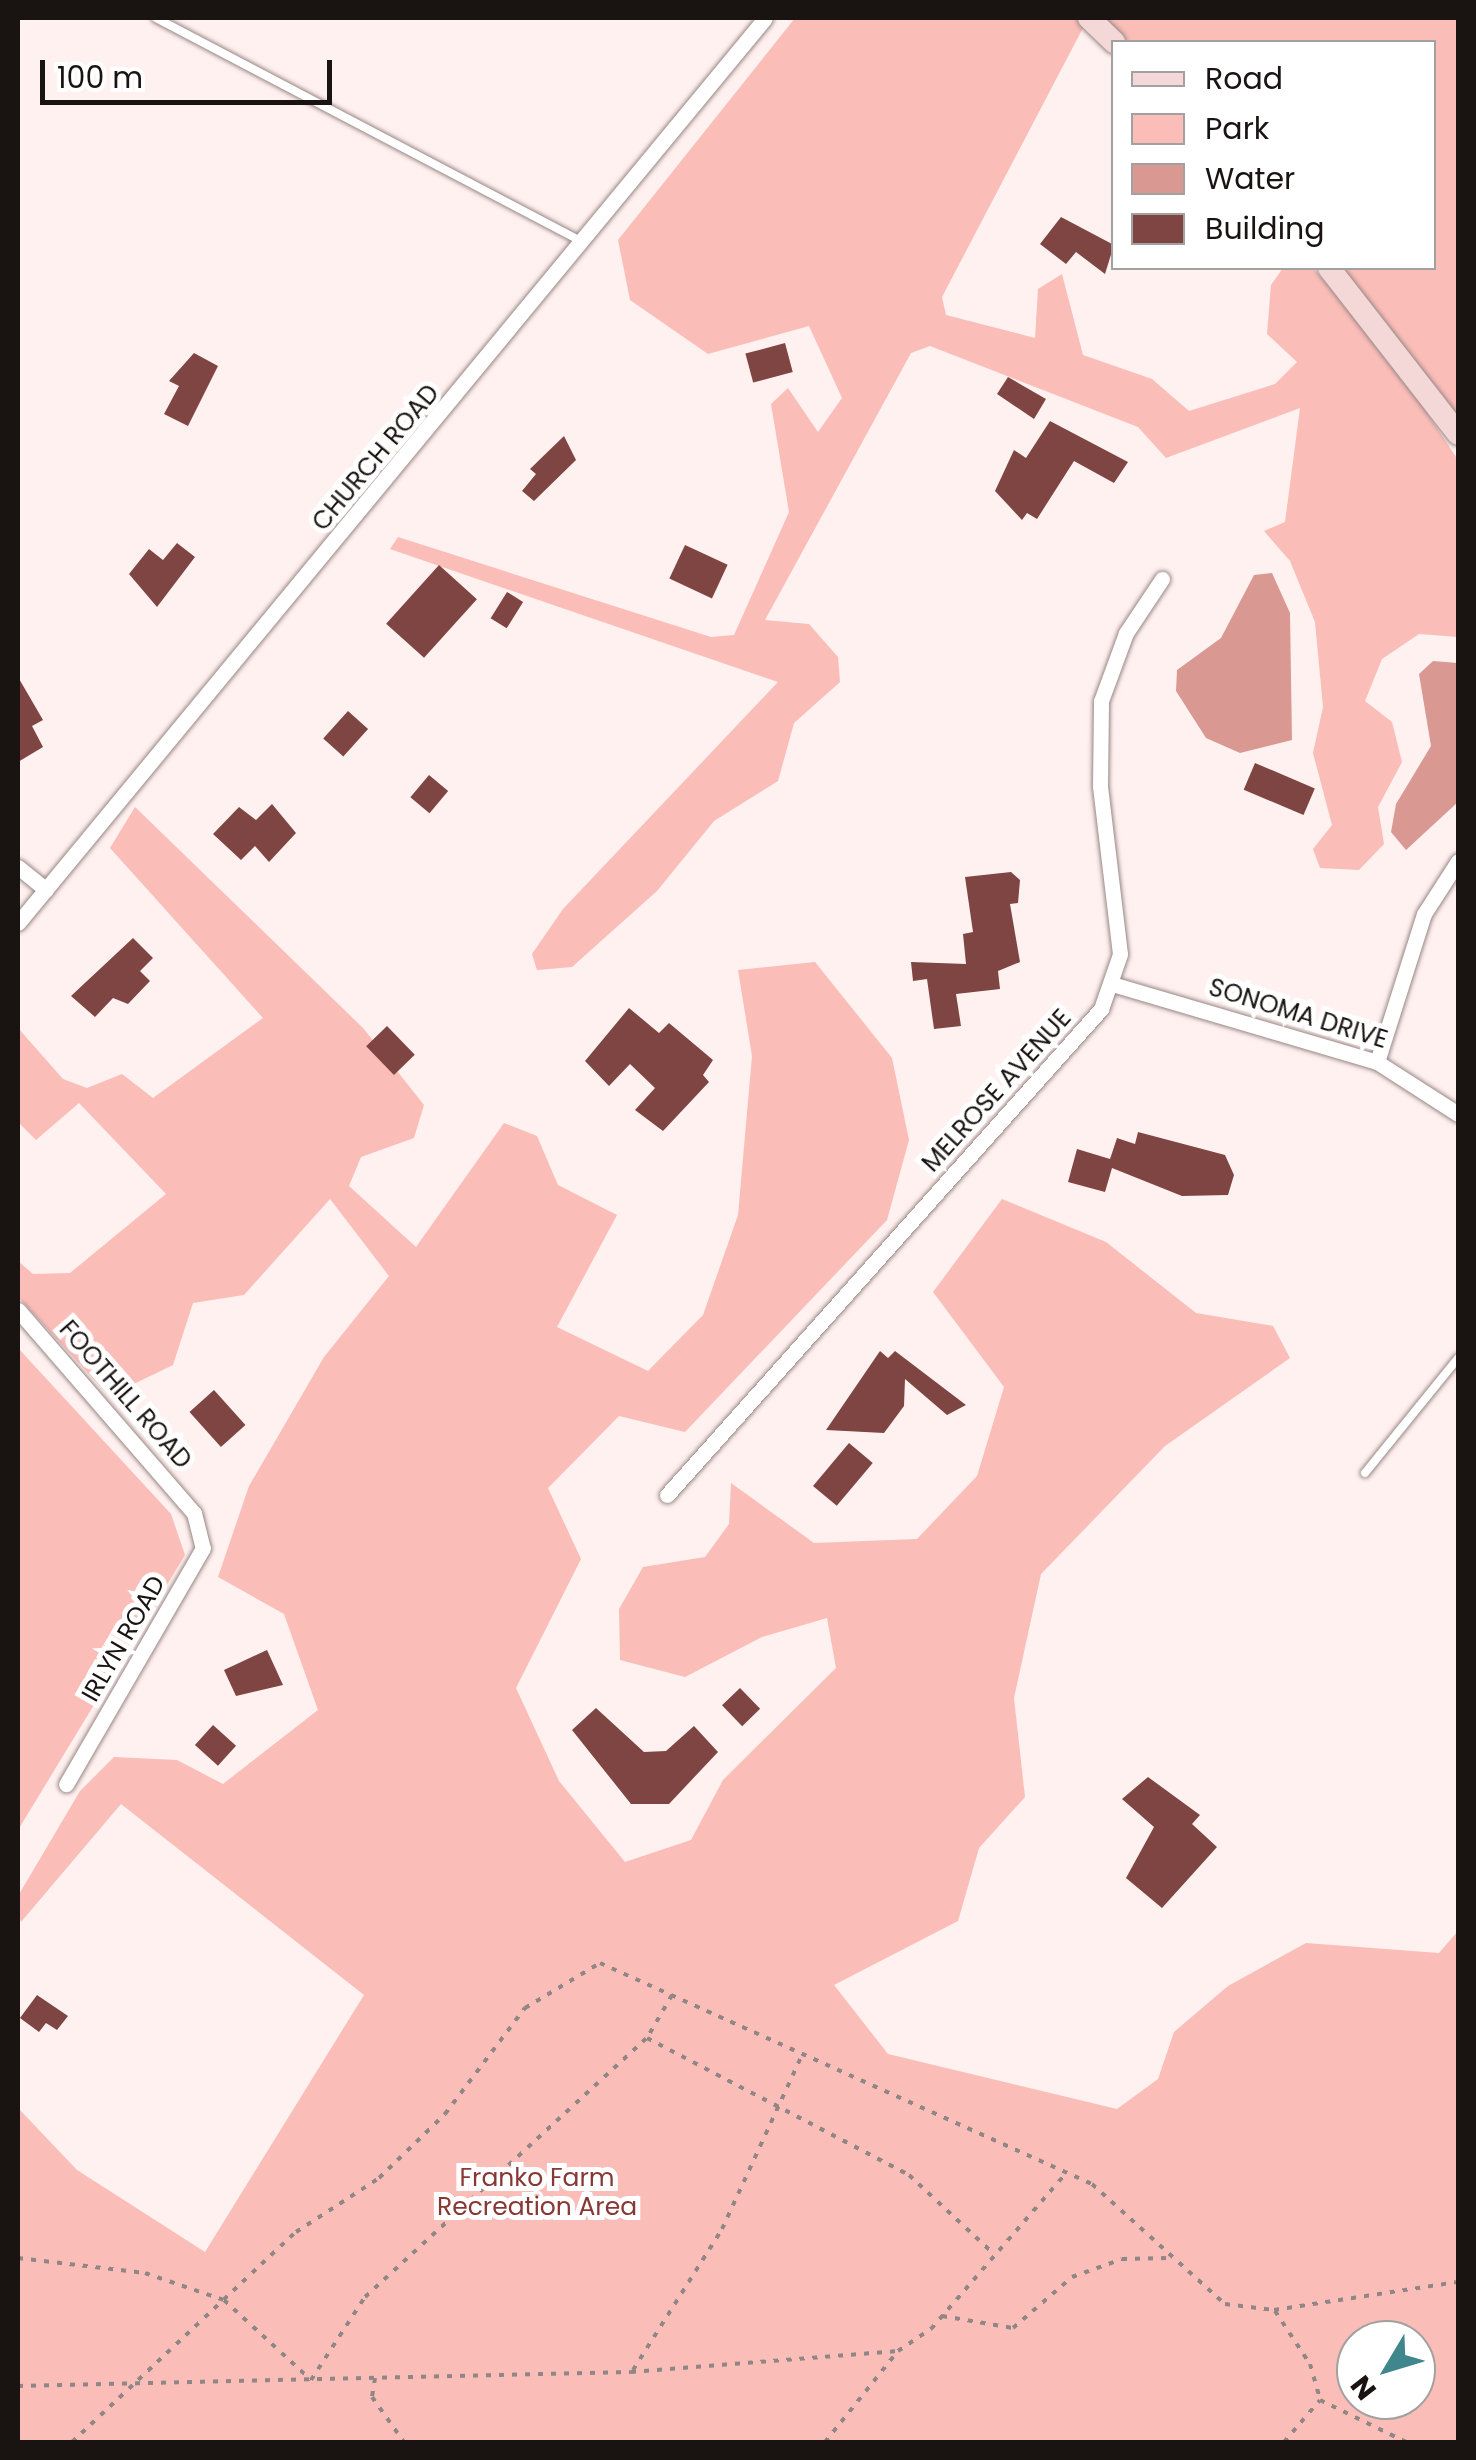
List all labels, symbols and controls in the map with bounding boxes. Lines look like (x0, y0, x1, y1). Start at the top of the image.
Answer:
scale bar (45, 40, 338, 102)
legend (1111, 40, 1436, 270)
text: 100 m (57, 56, 143, 99)
text: Road (1205, 57, 1283, 100)
text: Park (1205, 107, 1269, 150)
text: Water (1205, 157, 1295, 200)
text: Building (1205, 207, 1325, 250)
street label: CHURCH ROAD (306, 379, 446, 537)
street label: SONOMA DRIVE (1205, 973, 1391, 1055)
street label: MELROSE AVENUE (916, 1004, 1078, 1178)
street label: FOOTHILL ROAD (52, 1315, 198, 1475)
street label: IRLYN ROAD (76, 1571, 172, 1707)
park label: Franko Farm Recreation Area (437, 2164, 637, 2223)
north arrow (1336, 2320, 1436, 2420)
text: N (1342, 2367, 1385, 2408)

